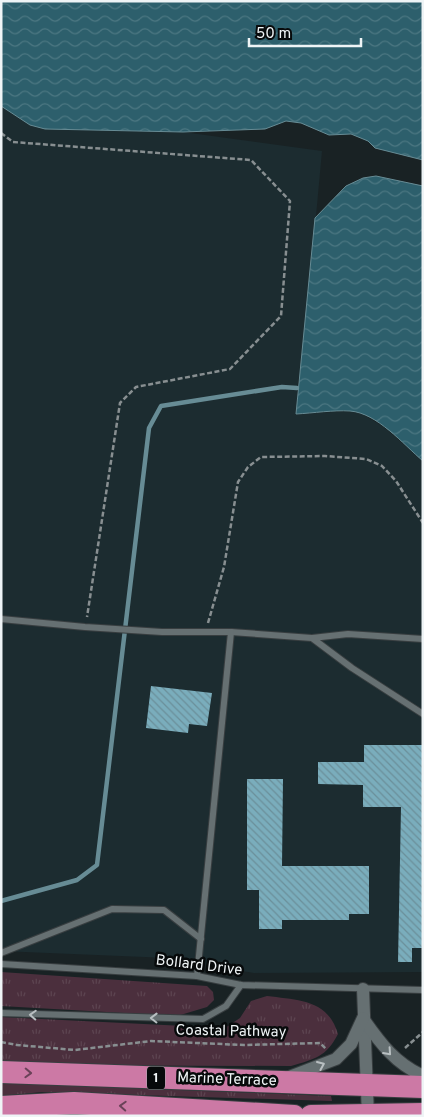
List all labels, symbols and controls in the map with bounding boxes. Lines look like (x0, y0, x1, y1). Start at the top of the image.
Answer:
scale bar (249, 15, 362, 47)
text: 50 m (256, 25, 291, 44)
street label: Bollard Drive (155, 951, 243, 981)
one-way arrow (28, 1009, 36, 1020)
one-way arrow (150, 1013, 158, 1023)
street label: Coastal Pathway (175, 1022, 287, 1042)
one-way arrow (382, 1046, 391, 1055)
one-way arrow (316, 1060, 325, 1071)
road number: 1 (147, 1066, 165, 1090)
one-way arrow (25, 1067, 33, 1078)
street label: Marine Terrace (177, 1069, 277, 1091)
one-way arrow (118, 1100, 126, 1111)

